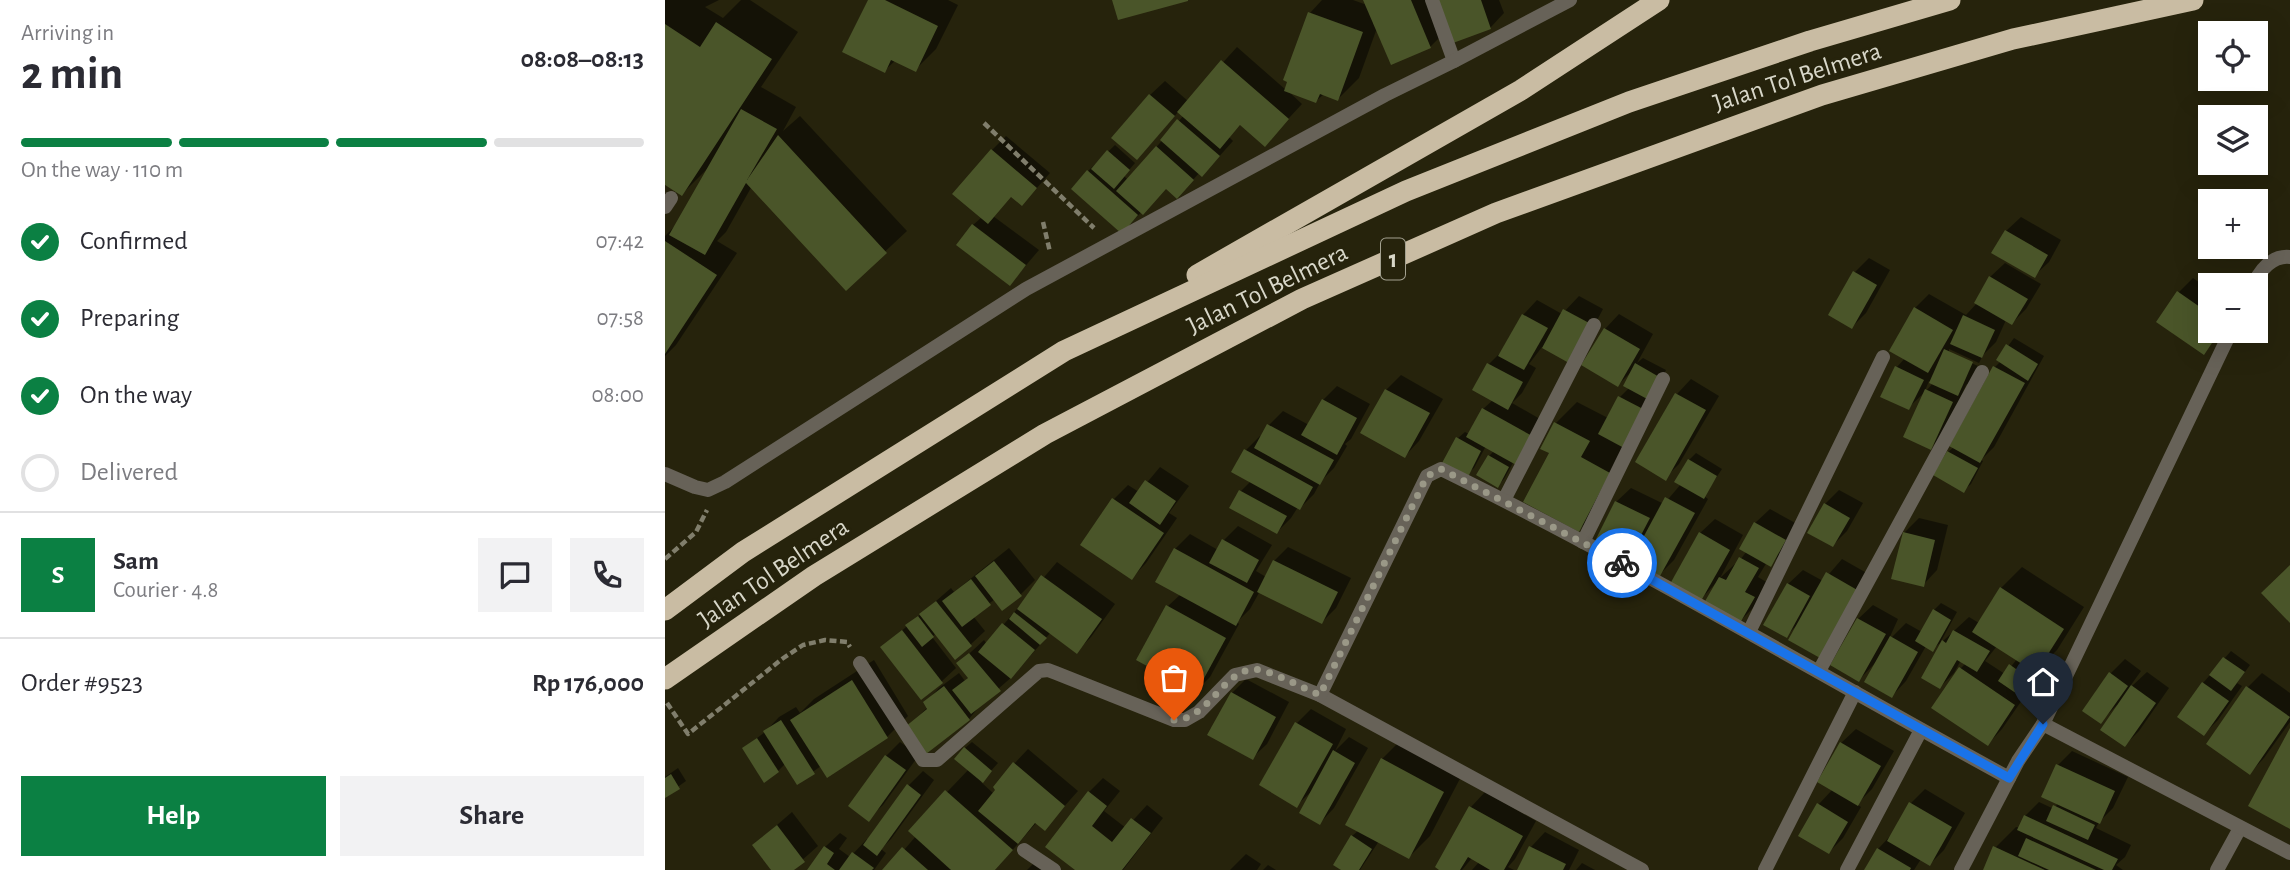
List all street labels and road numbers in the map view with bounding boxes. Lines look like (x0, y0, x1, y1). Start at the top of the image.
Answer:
street label: Jalan Tol Belmera (1710, 38, 1885, 116)
road number: 1 (1381, 238, 1405, 280)
street label: Jalan Tol Belmera (1183, 239, 1352, 339)
street label: Jalan Tol Belmera (694, 513, 853, 633)

